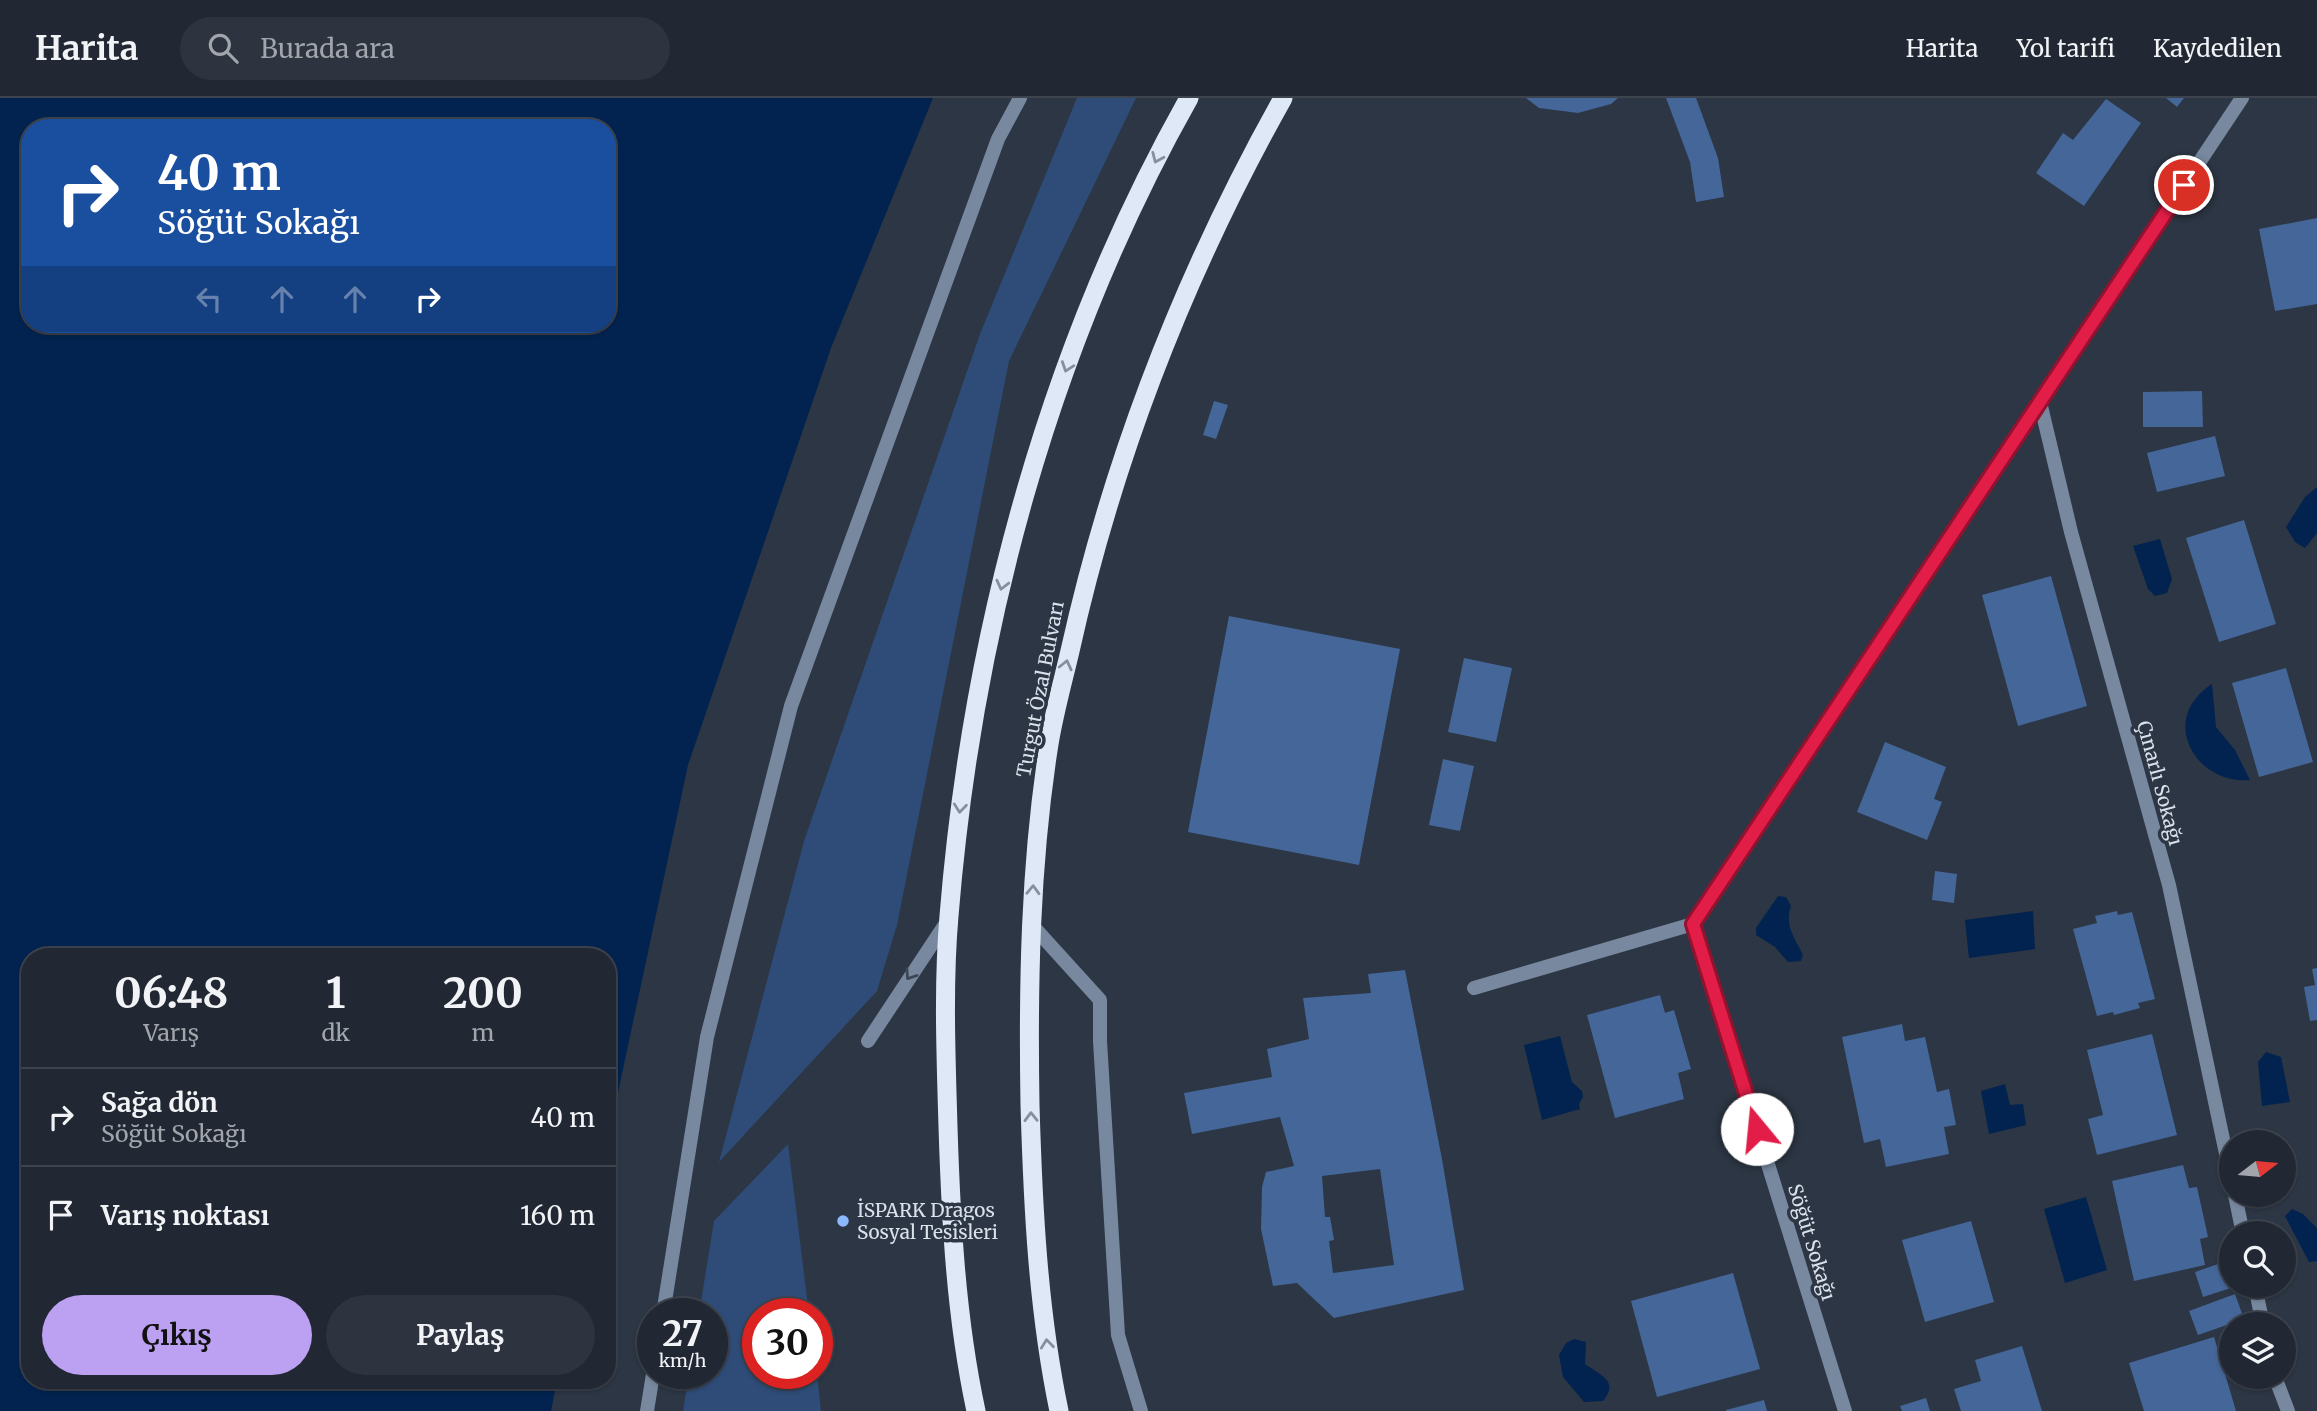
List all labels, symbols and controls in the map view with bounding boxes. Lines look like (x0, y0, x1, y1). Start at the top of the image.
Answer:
search box (180, 17, 670, 80)
text: Harita (35, 28, 138, 69)
icon: search (204, 29, 242, 67)
text: Burada ara (260, 32, 395, 65)
text: Harita (1906, 33, 1978, 64)
text: Yol tarifi (2016, 33, 2115, 64)
text: Kaydedilen (2153, 33, 2282, 64)
text: 40 m (157, 142, 281, 203)
icon: right (42, 147, 133, 238)
one-way arrow (1151, 151, 1165, 163)
pin (2154, 155, 2214, 215)
icon: arrive (2165, 166, 2203, 204)
text: Söğüt Sokağı (157, 203, 360, 243)
icon: left (190, 280, 228, 318)
icon: ahead (263, 280, 301, 318)
icon: ahead (336, 280, 374, 318)
icon: right (409, 280, 447, 318)
one-way arrow (1061, 360, 1075, 373)
one-way arrow (996, 579, 1011, 591)
street label: Turgut Özal Bulvarı (1011, 599, 1069, 779)
one-way arrow (1058, 659, 1073, 671)
street label: Çınarlı Sokağı (2132, 718, 2188, 848)
one-way arrow (952, 802, 967, 814)
one-way arrow (1025, 884, 1040, 895)
text: 06:48 (114, 967, 228, 1019)
text: 1 (326, 967, 345, 1019)
text: 200 (443, 967, 523, 1019)
one-way arrow (906, 967, 919, 980)
text: Varış (143, 1018, 199, 1047)
text: dk (321, 1018, 350, 1047)
text: m (471, 1018, 494, 1047)
text: Sağa dön (101, 1086, 218, 1119)
position arrow (1720, 1092, 1794, 1166)
icon: right (42, 1098, 80, 1136)
text: 40 m (531, 1101, 595, 1134)
one-way arrow (1023, 1111, 1038, 1122)
text: Söğüt Sokağı (101, 1119, 247, 1148)
north arrow (2219, 1130, 2296, 1208)
map controls (2219, 1130, 2296, 1389)
street label: Söğüt Sokağı (1783, 1181, 1841, 1303)
icon: arrive (42, 1196, 80, 1234)
place label: İSPARK Dragos Sosyal Tesisleri (857, 1198, 998, 1244)
text: Varış noktası (101, 1199, 269, 1232)
text: 160 m (520, 1199, 595, 1232)
marker: İSPARK Dragos Sosyal Tesisleri (835, 1213, 851, 1229)
button: search (2219, 1221, 2296, 1298)
button: Çıkış (42, 1295, 312, 1375)
button: Paylaş (326, 1295, 595, 1375)
speed limit sign: 30 (742, 1298, 833, 1389)
text: 27 (662, 1312, 703, 1356)
button: layers (2219, 1312, 2296, 1389)
one-way arrow (1040, 1338, 1055, 1349)
text: km/h (659, 1349, 706, 1372)

